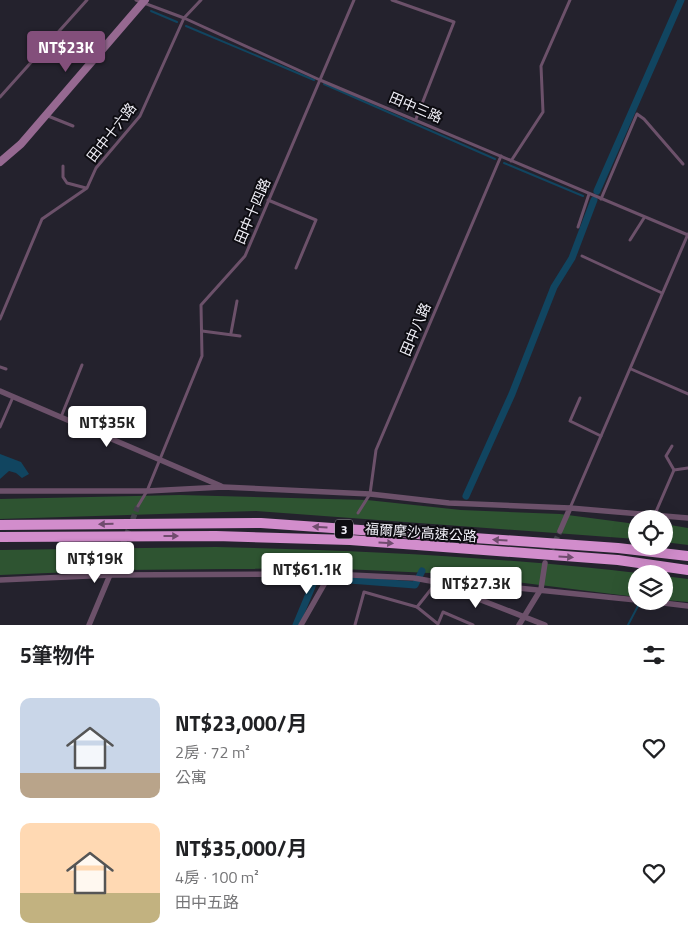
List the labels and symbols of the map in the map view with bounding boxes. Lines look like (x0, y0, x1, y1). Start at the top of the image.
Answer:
pin: NT$23K (25, 30, 107, 73)
street label: 田中三路 (386, 86, 446, 128)
street label: 田中十六路 (81, 98, 141, 166)
street label: 田中十四路 (229, 175, 275, 247)
street label: 田中八路 (394, 299, 436, 359)
pin: NT$35K (66, 406, 148, 448)
street label: 福爾摩沙高速公路 (364, 518, 478, 546)
one-way arrow (97, 520, 113, 528)
road number: 3 (335, 520, 353, 538)
one-way arrow (312, 522, 328, 530)
one-way arrow (163, 532, 179, 540)
one-way arrow (492, 535, 508, 543)
one-way arrow (378, 539, 394, 547)
pin: NT$19K (54, 542, 136, 584)
pin: NT$61.1K (255, 552, 359, 595)
one-way arrow (558, 553, 574, 561)
pin: NT$27.3K (424, 566, 528, 609)

